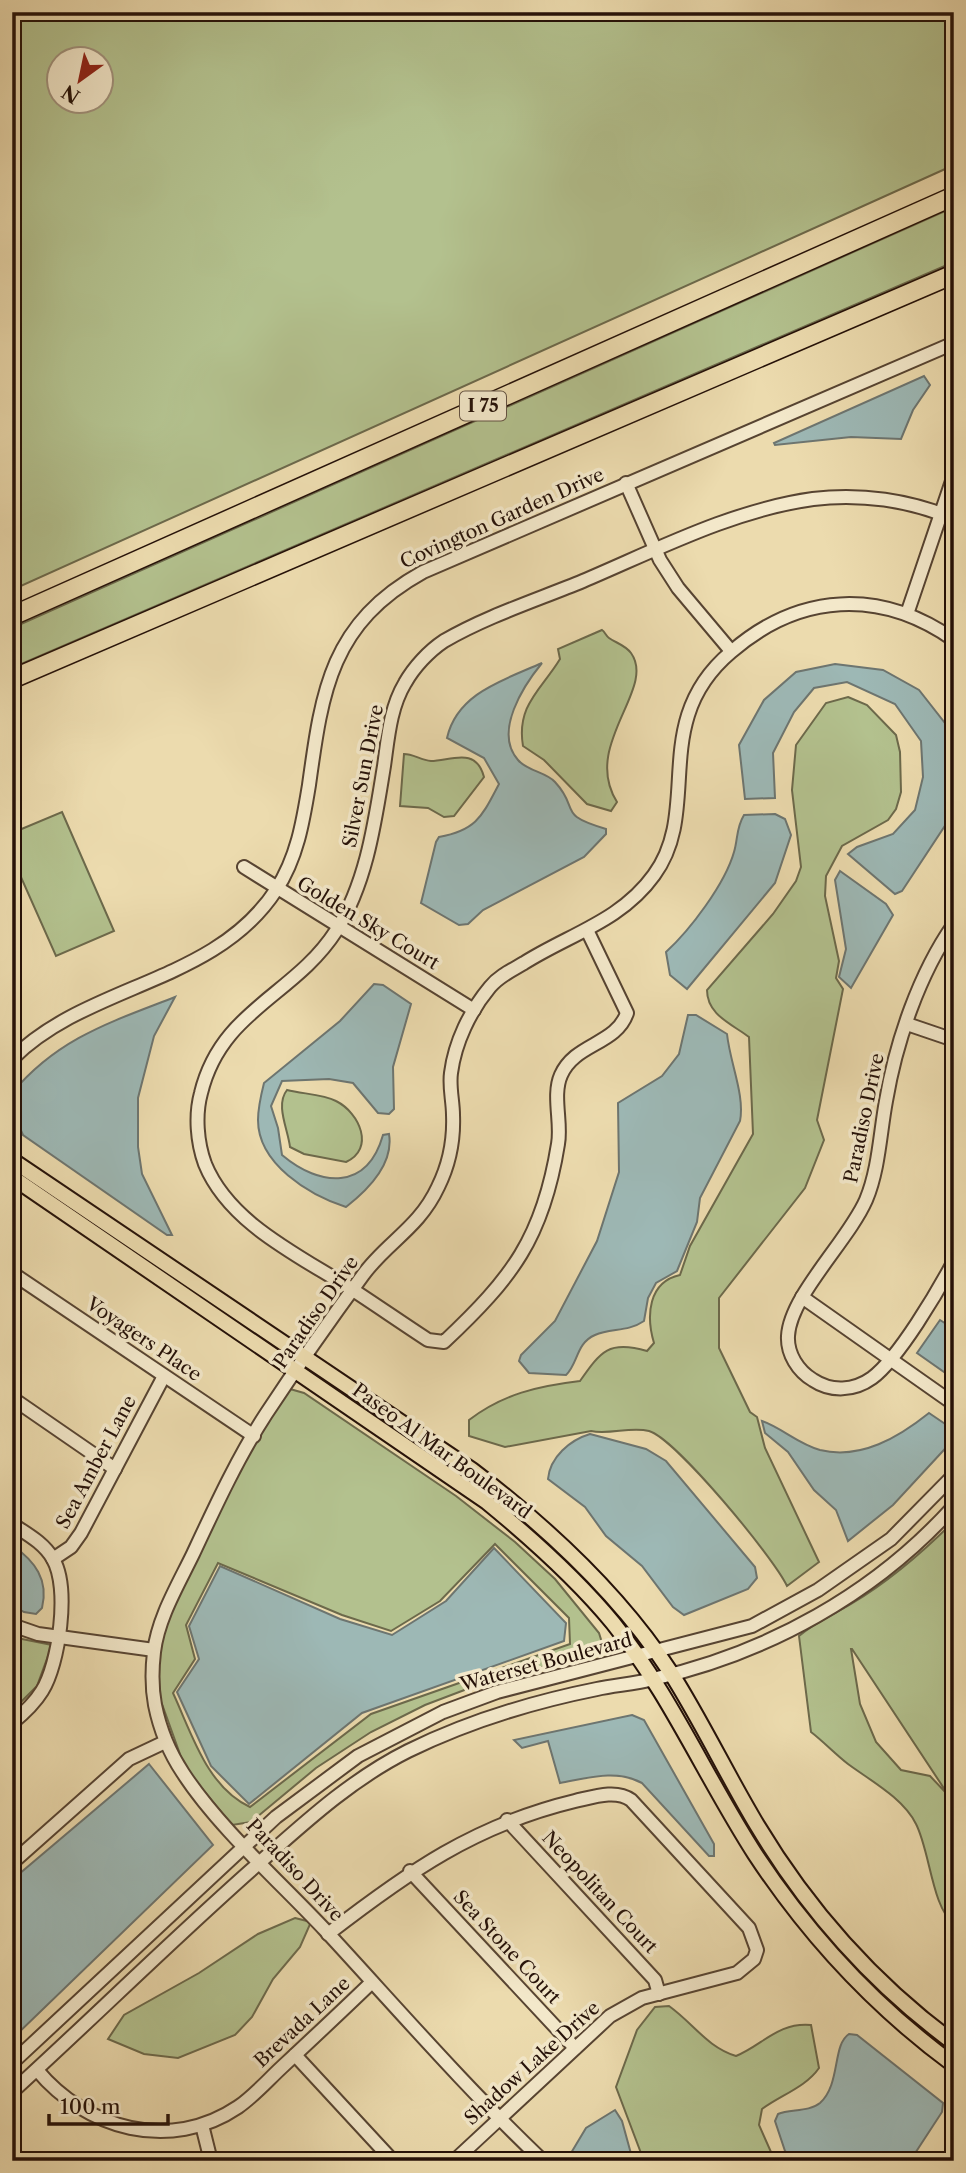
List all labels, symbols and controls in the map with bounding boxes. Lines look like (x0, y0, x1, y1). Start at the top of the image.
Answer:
north arrow (46, 46, 116, 116)
text: N (58, 80, 84, 108)
road number: I 75 (460, 392, 506, 420)
street label: Covington Garden Drive (397, 463, 607, 573)
street label: Silver Sun Drive (338, 703, 388, 849)
street label: Golden Sky Court (293, 872, 443, 975)
street label: Paradiso Drive (839, 1051, 889, 1185)
street label: Paradiso Drive (269, 1251, 363, 1373)
street label: Voyagers Place (81, 1291, 206, 1386)
street label: Paseo Al Mar Boulevard (348, 1378, 536, 1524)
street label: Sea Amber Lane (51, 1391, 141, 1533)
street label: Waterset Boulevard (457, 1628, 635, 1696)
street label: Paradiso Drive (242, 1814, 348, 1926)
street label: Neopolitan Court (537, 1826, 663, 1958)
street label: Sea Stone Court (448, 1885, 566, 2009)
street label: Brevada Lane (249, 1972, 355, 2072)
street label: Shadow Lake Drive (460, 1996, 604, 2130)
scale bar (49, 2082, 168, 2126)
text: 100 m (60, 2094, 121, 2119)

